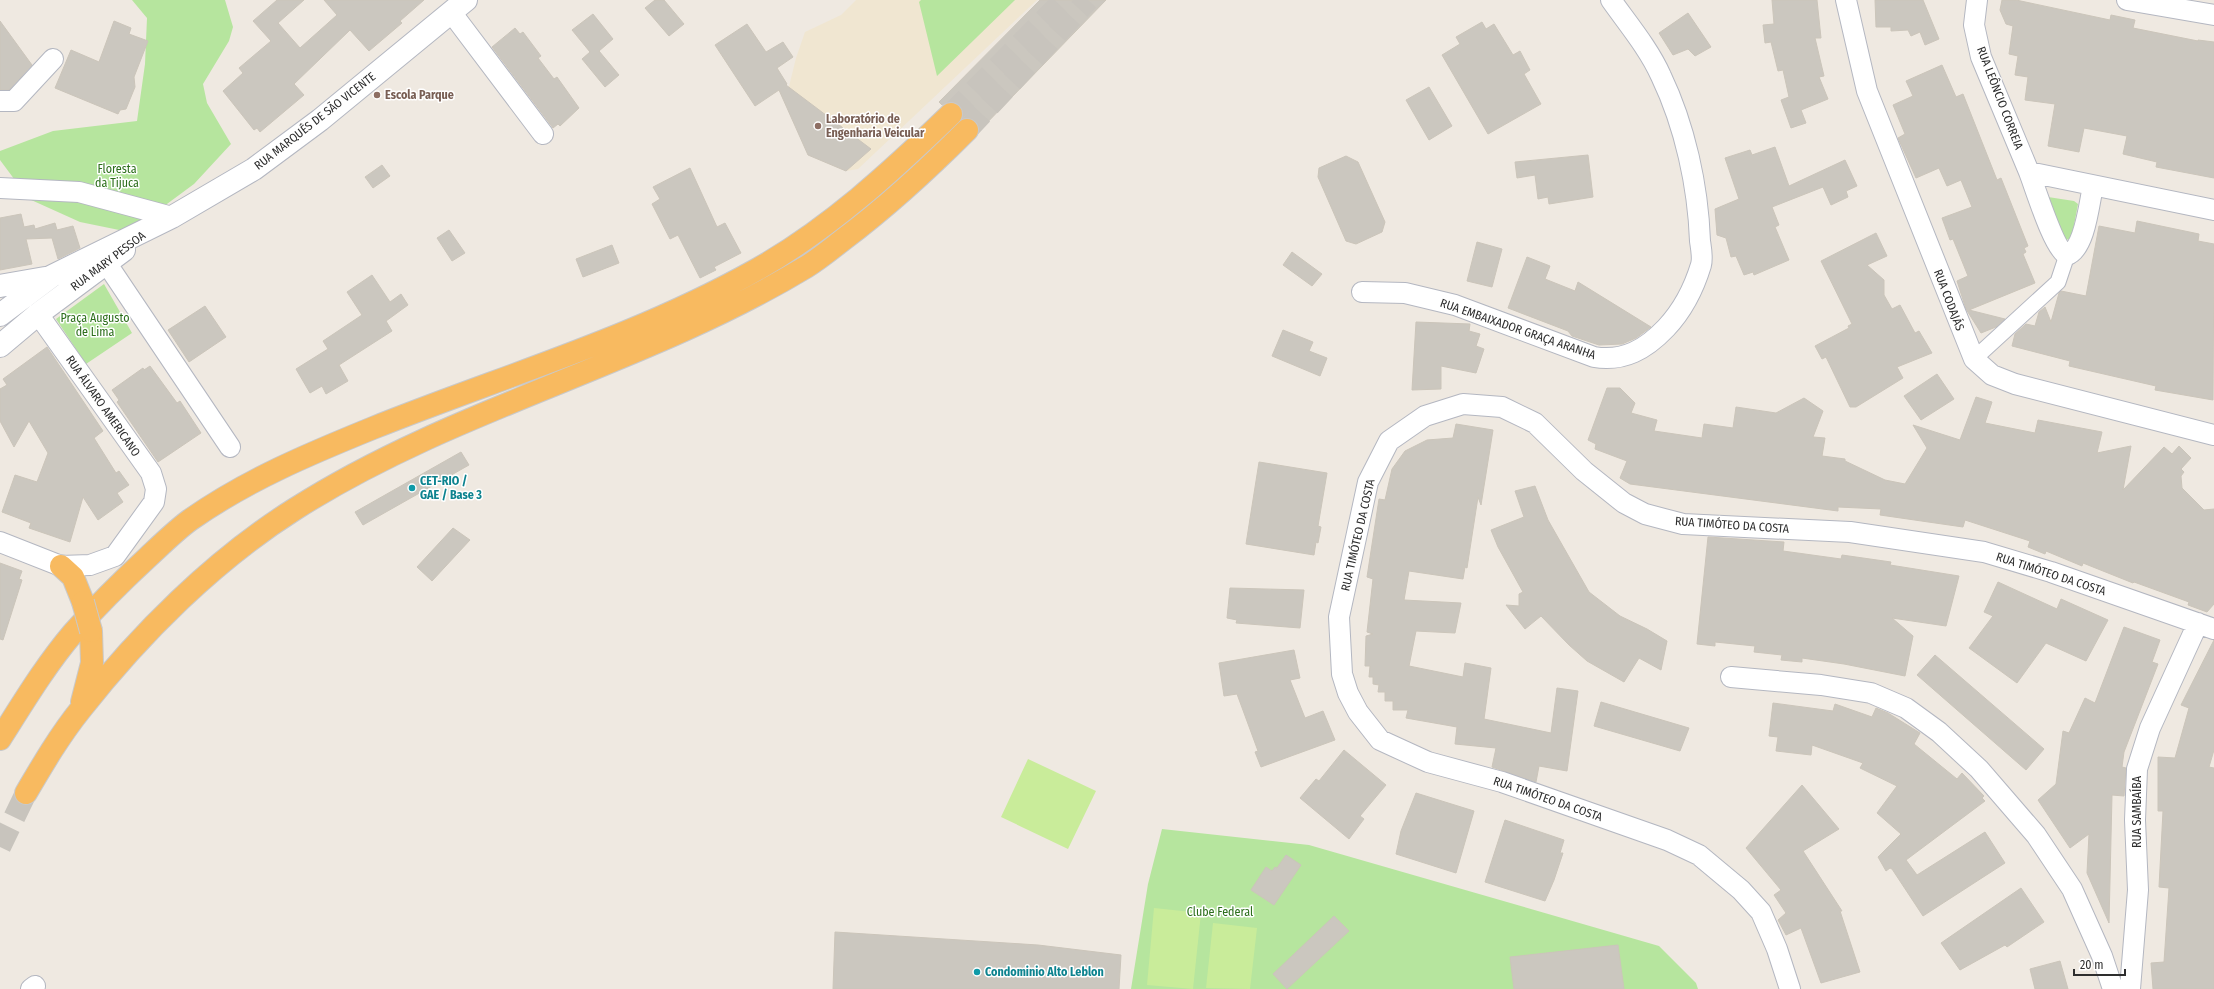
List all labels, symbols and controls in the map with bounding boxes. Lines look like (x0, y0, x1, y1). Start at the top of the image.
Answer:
street label: RUA LEÔNCIO CORREIA (1974, 44, 2027, 152)
street label: RUA MARQUÊS DE SÃO VICENTE (251, 68, 379, 173)
place label: Escola Parque (385, 88, 454, 102)
marker: Escola Parque (372, 90, 382, 100)
place label: Laboratório de Engenharia Veicular (826, 112, 925, 140)
marker: Laboratório de Engenharia Veicular (813, 121, 823, 131)
park label: Floresta da Tijuca (95, 162, 139, 190)
street label: RUA MARY PESSOA (68, 228, 149, 294)
street label: RUA CODAJÁS (1931, 267, 1968, 333)
street label: RUA EMBAIXADOR GRAÇA ARANHA (1438, 296, 1598, 362)
park label: Praça Augusto de Lima (60, 311, 130, 339)
street label: RUA ÁLVARO AMERICANO (63, 352, 144, 459)
place label: CET-RIO / GAE / Base 3 (420, 474, 482, 502)
street label: RUA TIMÓTEO DA COSTA (1337, 477, 1378, 592)
marker: CET-RIO / GAE / Base 3 (407, 483, 417, 493)
street label: RUA TIMÓTEO DA COSTA (1674, 513, 1790, 536)
street label: RUA TIMÓTEO DA COSTA (1994, 549, 2109, 599)
street label: RUA TIMÓTEO DA COSTA (1492, 773, 1605, 824)
street label: RUA SAMBAÍBA (2129, 775, 2144, 848)
park label: Clube Federal (1187, 905, 1253, 919)
scale bar (2074, 951, 2125, 977)
text: 20 m (2080, 958, 2104, 972)
place label: Condominio Alto Leblon (985, 965, 1104, 979)
marker: Condominio Alto Leblon (972, 967, 982, 977)

